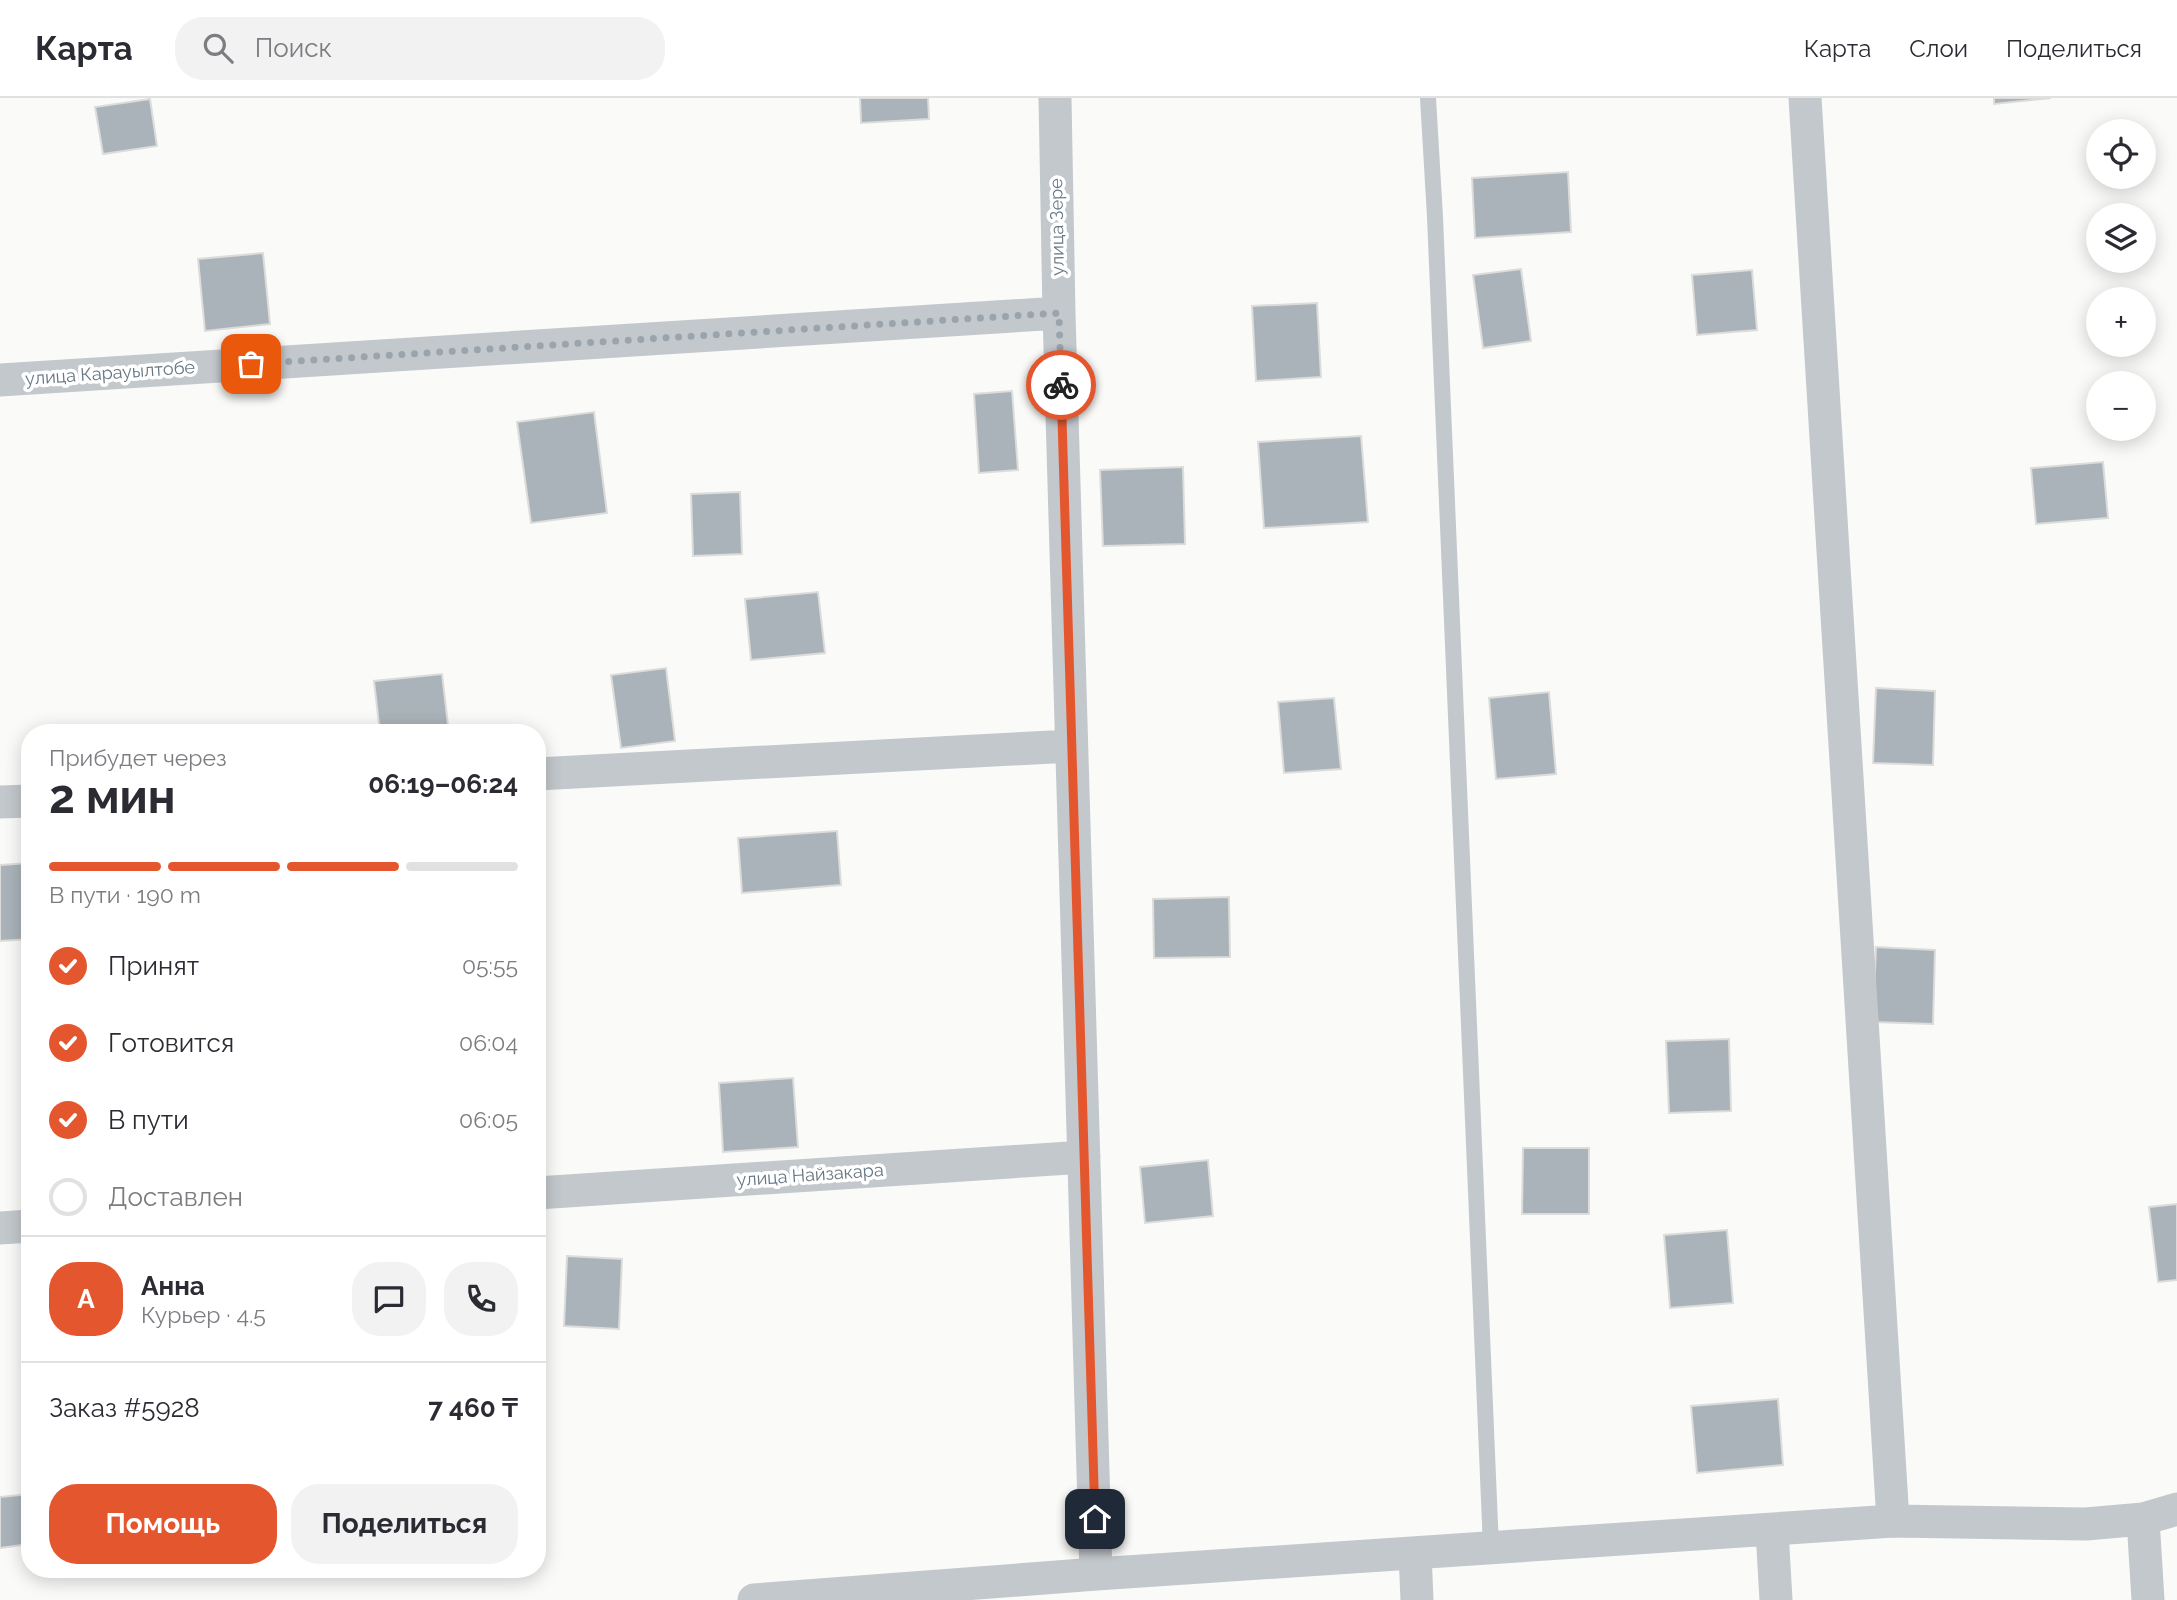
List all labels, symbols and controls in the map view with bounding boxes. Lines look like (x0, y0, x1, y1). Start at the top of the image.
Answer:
search box (175, 17, 665, 80)
text: Карта (35, 29, 133, 68)
icon: search (199, 29, 237, 67)
text: Поиск (255, 33, 332, 63)
text: Карта (1804, 34, 1871, 63)
text: Слои (1909, 34, 1968, 63)
text: Поделиться (2006, 34, 2142, 63)
map controls (2086, 119, 2156, 441)
button: locate (2086, 119, 2156, 189)
street label: улица Зере (1045, 178, 1068, 276)
button: layers (2086, 203, 2156, 273)
button: + (2086, 287, 2156, 357)
pin (221, 334, 281, 394)
icon: bag (232, 345, 270, 383)
courier (1026, 350, 1096, 420)
street label: улица Карауылтобе (24, 356, 196, 389)
icon: bike (1042, 366, 1080, 404)
button: − (2086, 371, 2156, 441)
text: Прибудет через (49, 744, 227, 771)
text: 06:19–06:24 (368, 769, 518, 799)
text: 2 мин (49, 770, 176, 824)
text: В пути · 190 m (49, 881, 201, 908)
icon: check (49, 947, 87, 985)
text: Принят (108, 951, 199, 981)
text: 05:55 (462, 952, 518, 979)
icon: check (49, 1024, 87, 1062)
text: Готовится (108, 1028, 234, 1058)
text: 06:04 (459, 1029, 518, 1056)
icon: check (49, 1101, 87, 1139)
text: В пути (108, 1105, 189, 1135)
text: 06:05 (459, 1106, 518, 1133)
street label: улица Найзакара (736, 1159, 884, 1190)
text: Доставлен (108, 1182, 243, 1212)
button: chat (352, 1262, 426, 1336)
button: phone (444, 1262, 518, 1336)
text: Анна (141, 1271, 205, 1301)
text: А (77, 1284, 95, 1314)
text: Курьер · 4.5 (141, 1301, 266, 1328)
text: Заказ #5928 (49, 1393, 200, 1423)
text: 7 460 ₸ (428, 1393, 518, 1423)
button: Помощь (49, 1484, 277, 1564)
button: Поделиться (291, 1484, 518, 1564)
pin (1065, 1489, 1125, 1549)
icon: home (1076, 1500, 1114, 1538)

